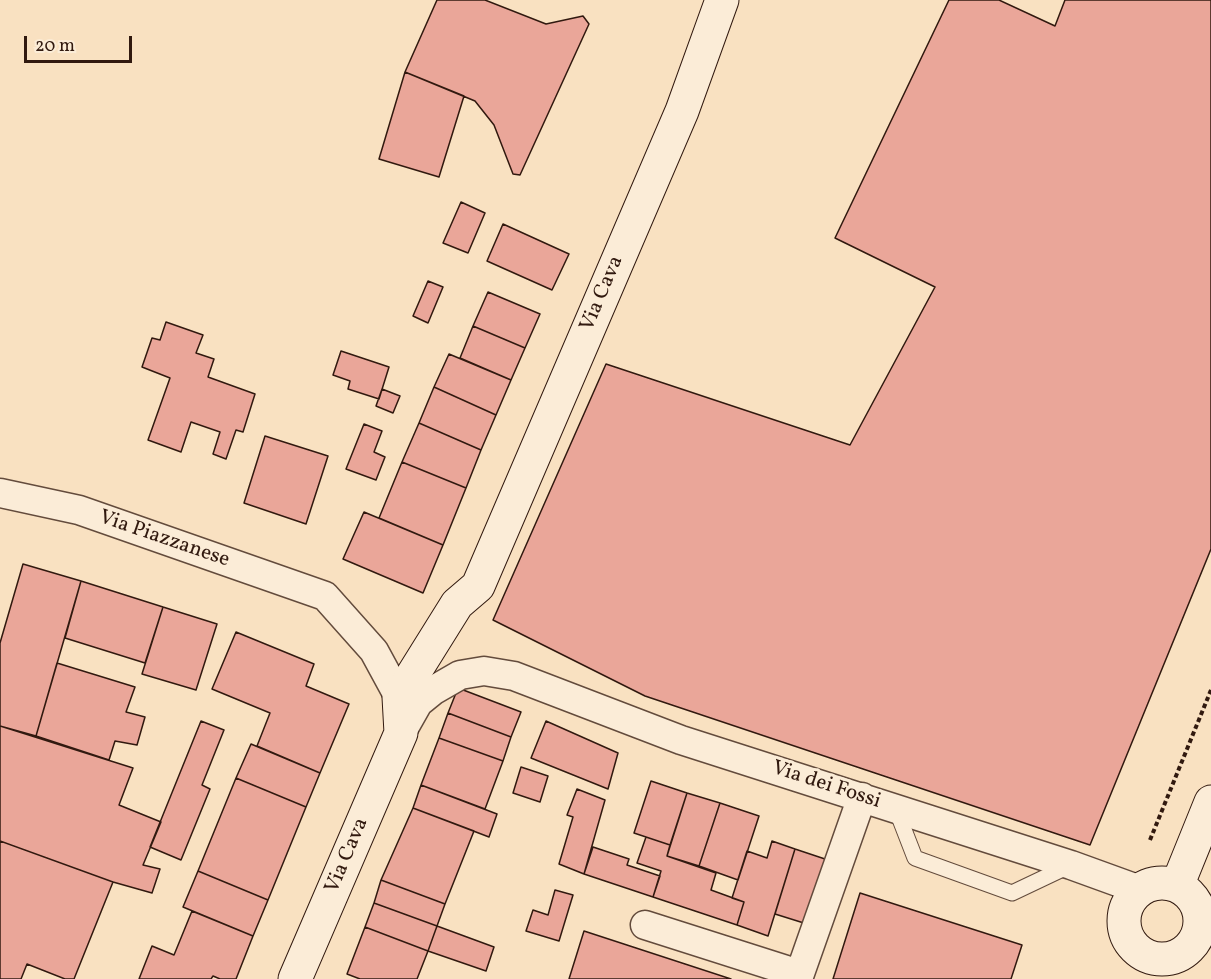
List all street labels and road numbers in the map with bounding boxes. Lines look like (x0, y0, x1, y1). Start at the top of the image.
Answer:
street label: Via Cava (576, 253, 630, 335)
street label: Via Piazzanese (95, 506, 233, 574)
street label: Via dei Fossi (768, 757, 884, 815)
street label: Via Cava (321, 815, 375, 897)

